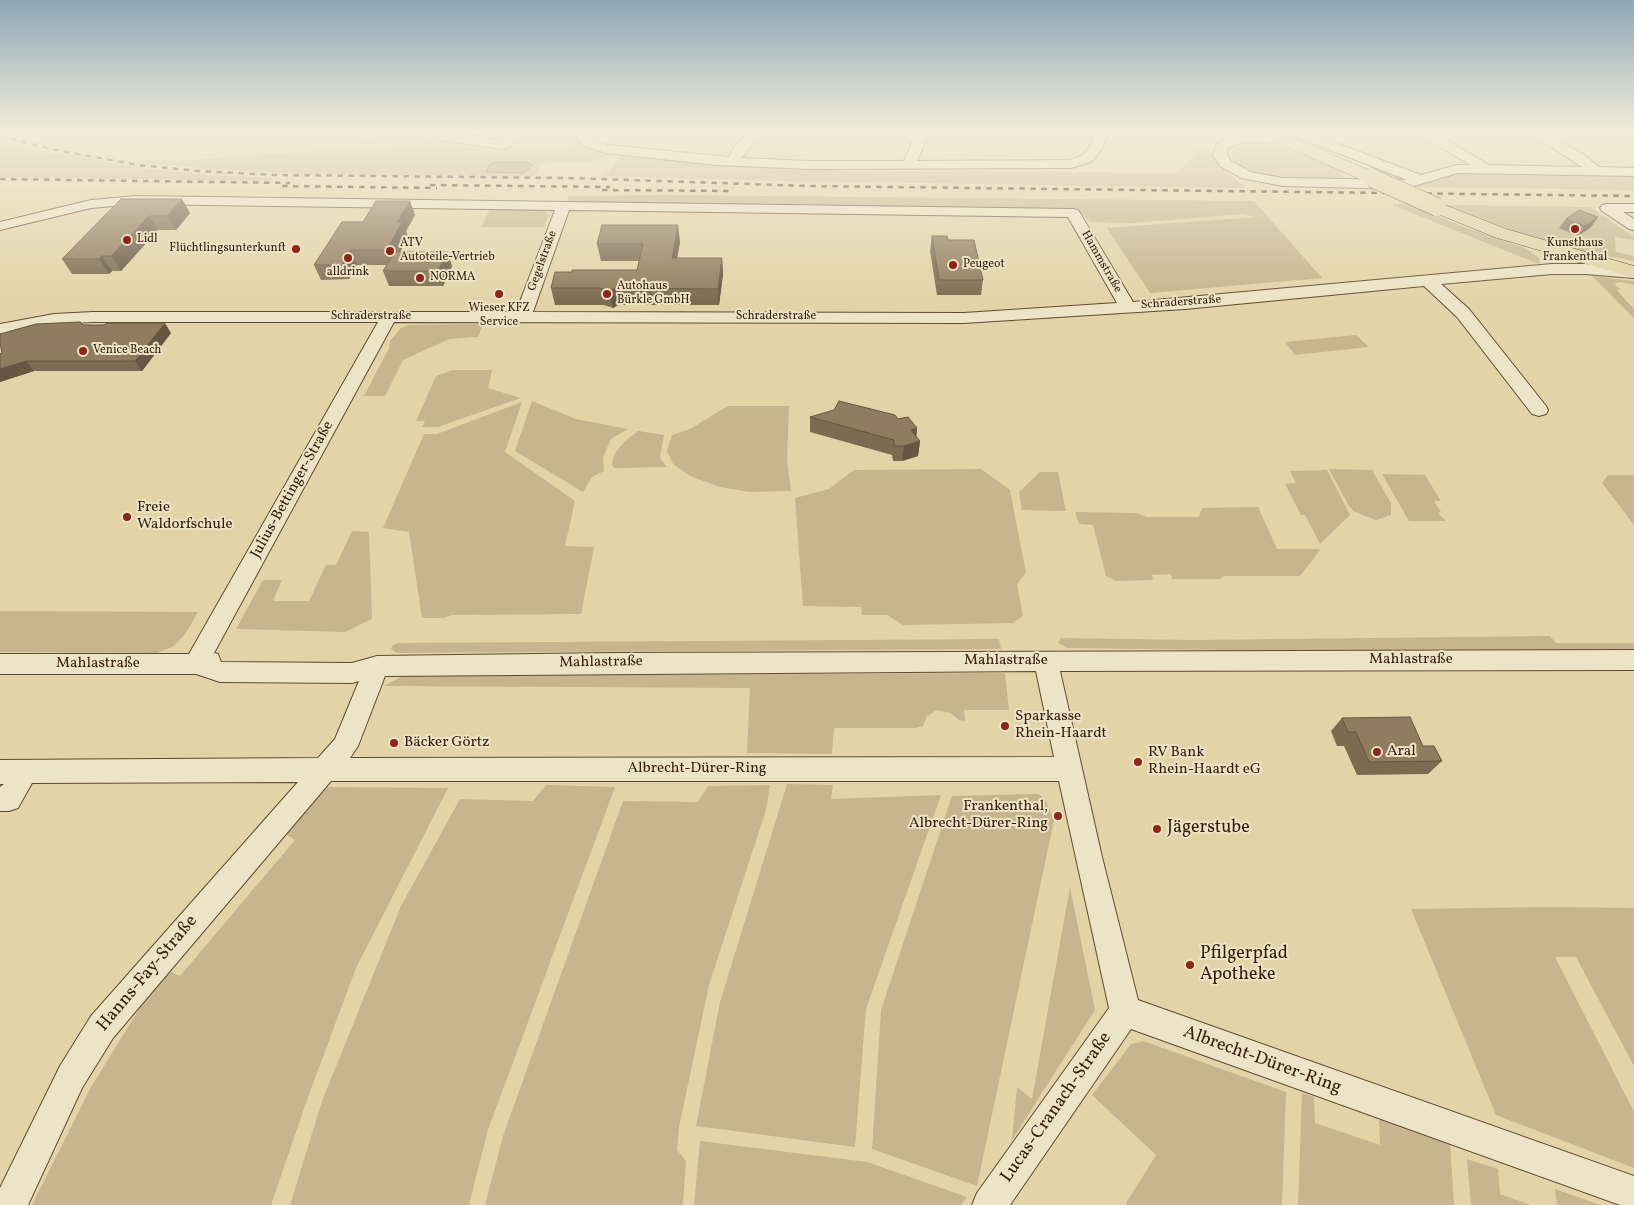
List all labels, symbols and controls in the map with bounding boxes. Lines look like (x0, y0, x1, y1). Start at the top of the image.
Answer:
marker: Kunsthaus Frankenthal (1569, 223, 1581, 235)
street label: Hammstraße (1077, 228, 1125, 296)
street label: Gegelstraße (525, 229, 561, 293)
place label: Lidl (137, 233, 158, 247)
marker: Lidl (121, 234, 133, 246)
place label: ATV Autoteile-Vertrieb (400, 237, 495, 265)
place label: Kunsthaus Frankenthal (1543, 237, 1607, 265)
place label: Flüchtlingsunterkunft (169, 242, 286, 256)
marker: Flüchtlingsunterkunft (290, 243, 302, 255)
marker: ATV Autoteile-Vertrieb (384, 245, 396, 257)
marker: alldrink (342, 252, 354, 264)
place label: Peugeot (963, 258, 1005, 272)
marker: Peugeot (947, 259, 959, 271)
place label: alldrink (327, 266, 369, 280)
place label: NORMA (430, 271, 476, 285)
marker: NORMA (414, 272, 426, 284)
place label: Autohaus Bürkle GmbH (617, 280, 689, 308)
marker: Wieser KFZ Service (493, 288, 505, 300)
marker: Autohaus Bürkle GmbH (601, 288, 613, 300)
street label: Schraderstraße (1140, 293, 1222, 313)
place label: Wieser KFZ Service (468, 302, 530, 330)
street label: Schraderstraße (331, 310, 411, 324)
street label: Schraderstraße (736, 310, 816, 324)
place label: Venice Beach (93, 344, 161, 358)
marker: Venice Beach (77, 345, 89, 357)
street label: Julius-Bettinger-Straße (248, 418, 338, 562)
place label: Freie Waldorfschule (137, 499, 233, 534)
marker: Freie Waldorfschule (121, 511, 133, 523)
street label: Mahlastraße (1369, 651, 1453, 669)
street label: Mahlastraße (964, 652, 1048, 670)
street label: Mahlastraße (559, 653, 643, 673)
street label: Mahlastraße (56, 655, 140, 673)
place label: Sparkasse Rhein-Haardt (1015, 708, 1107, 743)
marker: Sparkasse Rhein-Haardt (999, 720, 1011, 732)
place label: Bäcker Görtz (404, 734, 489, 752)
marker: Bäcker Görtz (388, 737, 400, 749)
place label: Aral (1387, 743, 1416, 761)
place label: RV Bank Rhein-Haardt eG (1148, 744, 1261, 779)
marker: Aral (1371, 746, 1383, 758)
marker: RV Bank Rhein-Haardt eG (1132, 756, 1144, 768)
street label: Albrecht-Dürer-Ring (627, 760, 767, 778)
place label: Frankenthal, Albrecht-Dürer-Ring (909, 798, 1048, 833)
marker: Frankenthal, Albrecht-Dürer-Ring (1052, 810, 1064, 822)
place label: Jägerstube (1167, 818, 1250, 840)
marker: Jägerstube (1151, 823, 1163, 835)
street label: Hanns-Fay-Straße (93, 911, 203, 1037)
place label: Pfilgerpfad Apotheke (1200, 944, 1288, 986)
marker: Pfilgerpfad Apotheke (1184, 959, 1196, 971)
street label: Albrecht-Dürer-Ring (1180, 1022, 1344, 1100)
street label: Lucas-Cranach-Straße (997, 1029, 1117, 1187)

